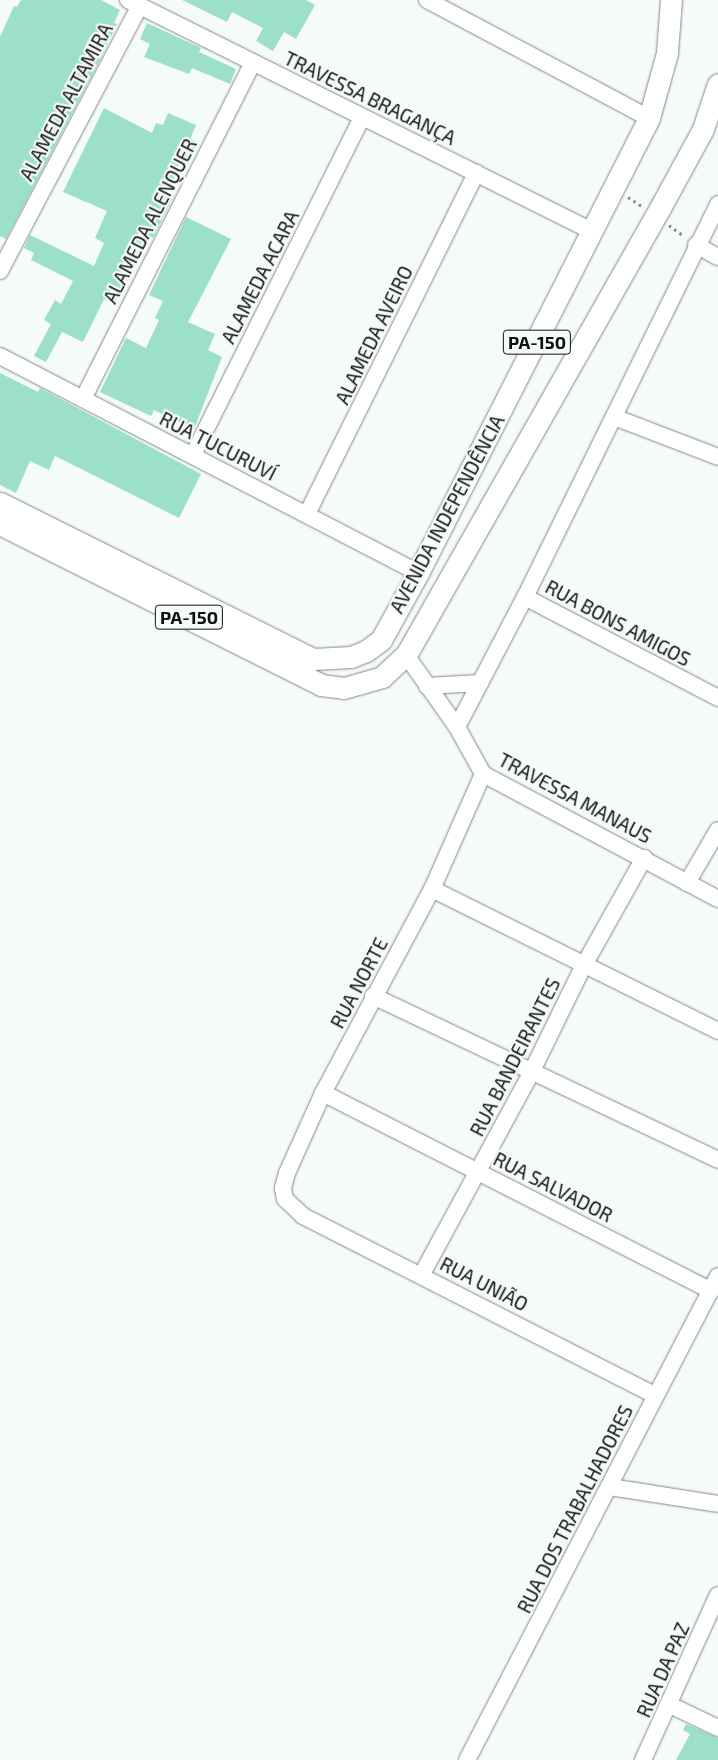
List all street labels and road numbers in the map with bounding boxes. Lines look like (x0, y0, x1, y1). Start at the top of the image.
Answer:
street label: ALAMEDA ALTAMIRA (15, 19, 117, 185)
street label: TRAVESSA BRAGANÇA (280, 46, 460, 150)
street label: ALAMEDA ALENQUER (98, 134, 202, 308)
street label: ALAMEDA ACARA (216, 206, 304, 348)
street label: ALAMEDA AVEIRO (330, 262, 418, 408)
road number: PA-150 (502, 327, 572, 358)
street label: RUA TUCURUVÍ (156, 407, 280, 485)
street label: AVENIDA INDEPENDÊNCIA (385, 411, 509, 617)
street label: RUA BONS AMIGOS (541, 575, 695, 671)
road number: PA-150 (154, 602, 224, 632)
street label: TRAVESSA MANAUS (494, 748, 656, 848)
street label: RUA NORTE (326, 934, 392, 1032)
street label: RUA BANDEIRANTES (465, 974, 565, 1140)
street label: RUA SALVADOR (490, 1147, 616, 1227)
street label: RUA UNIÃO (436, 1252, 532, 1316)
street label: RUA DOS TRABALHADORES (512, 1401, 638, 1617)
street label: RUA DA PAZ (632, 1619, 694, 1721)

